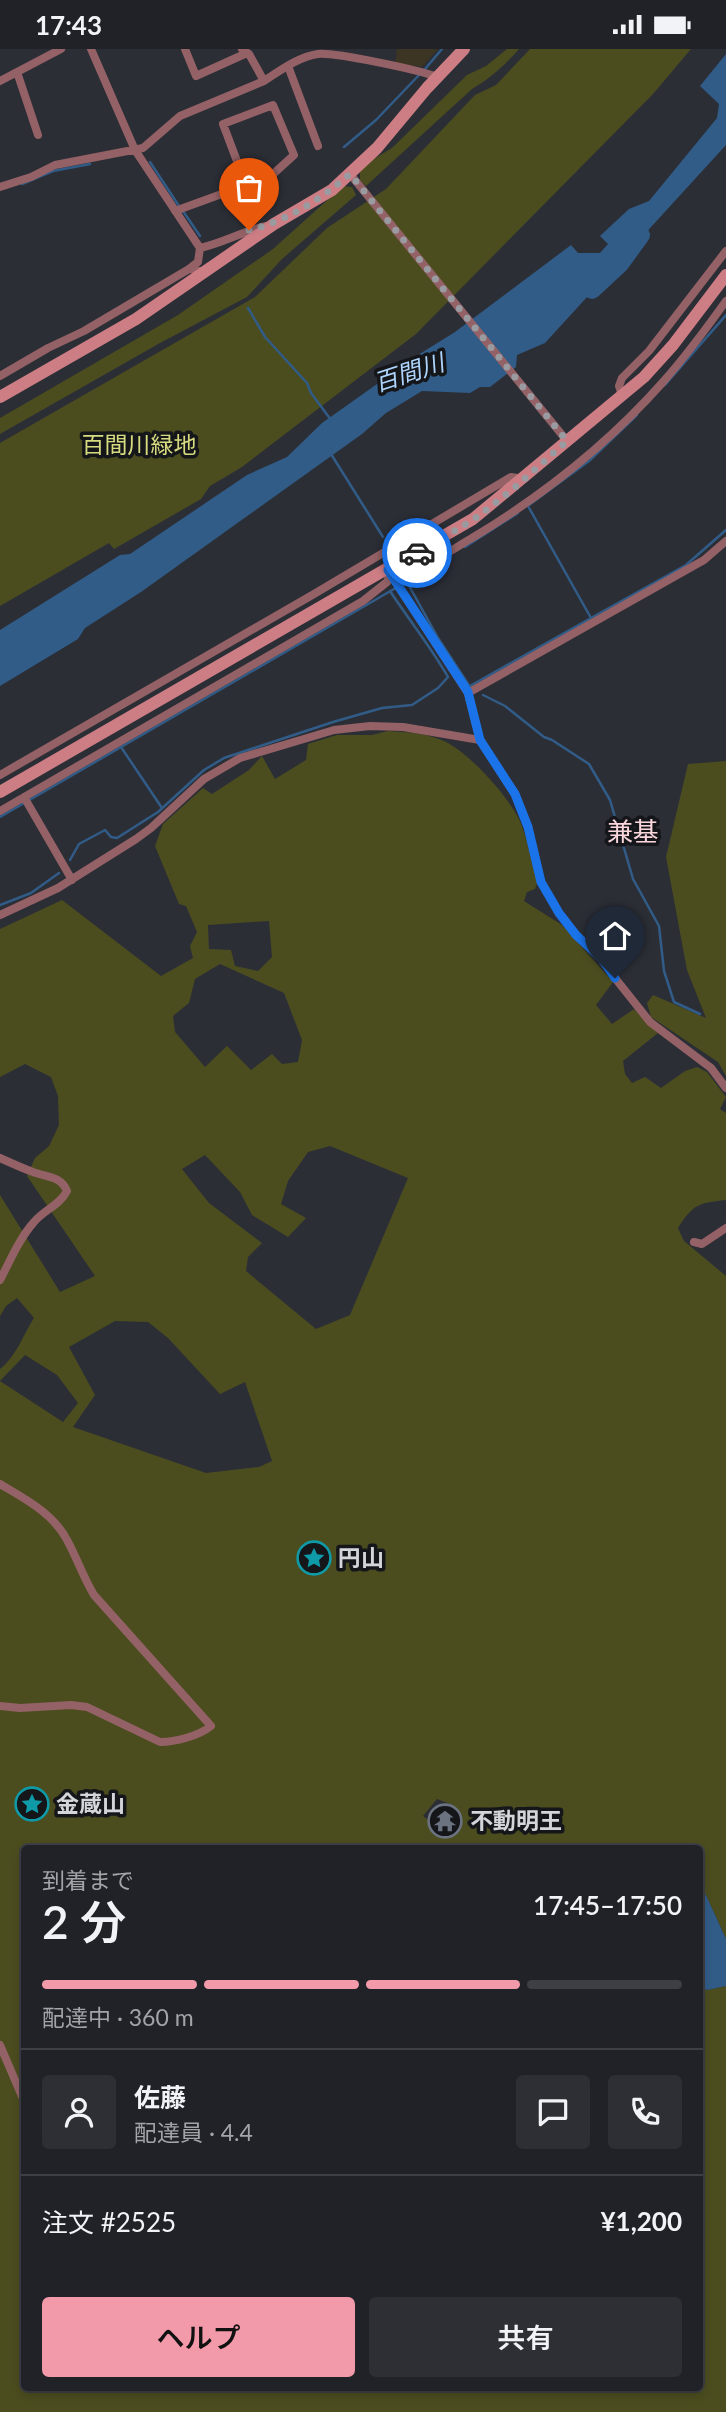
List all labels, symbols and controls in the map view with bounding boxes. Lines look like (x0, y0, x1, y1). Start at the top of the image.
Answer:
text: 17:43 (35, 9, 102, 41)
pin (219, 158, 279, 230)
icon: bag (230, 169, 268, 207)
water label: 百間川 (370, 346, 450, 396)
park label: 百間川緑地 (82, 430, 197, 458)
courier (382, 518, 452, 588)
icon: car (398, 534, 436, 572)
district label: 兼基 (607, 815, 659, 847)
pin (585, 906, 645, 978)
icon: home (596, 917, 634, 955)
place icon: 円山 (295, 1539, 333, 1577)
place label: 円山 (338, 1543, 384, 1571)
place icon: 金蔵山 (13, 1785, 51, 1823)
place label: 金蔵山 (56, 1789, 125, 1817)
temple icon: 不動明王 (426, 1802, 464, 1840)
place label: 不動明王 (470, 1806, 562, 1834)
text: 到着まで (42, 1866, 134, 1894)
text: 17:45–17:50 (533, 1889, 682, 1921)
text: 2 分 (42, 1894, 126, 1949)
text: 配達中 · 360 m (42, 2003, 194, 2031)
button: person (42, 2075, 116, 2149)
button: chat (516, 2075, 590, 2149)
button: phone (608, 2075, 682, 2149)
text: 佐藤 (134, 2081, 186, 2113)
text: 配達員 · 4.4 (134, 2118, 253, 2146)
text: ¥1,200 (601, 2205, 682, 2237)
text: 注文 #2525 (42, 2206, 176, 2238)
button: ヘルプ (42, 2297, 355, 2377)
button: 共有 (369, 2297, 682, 2377)

